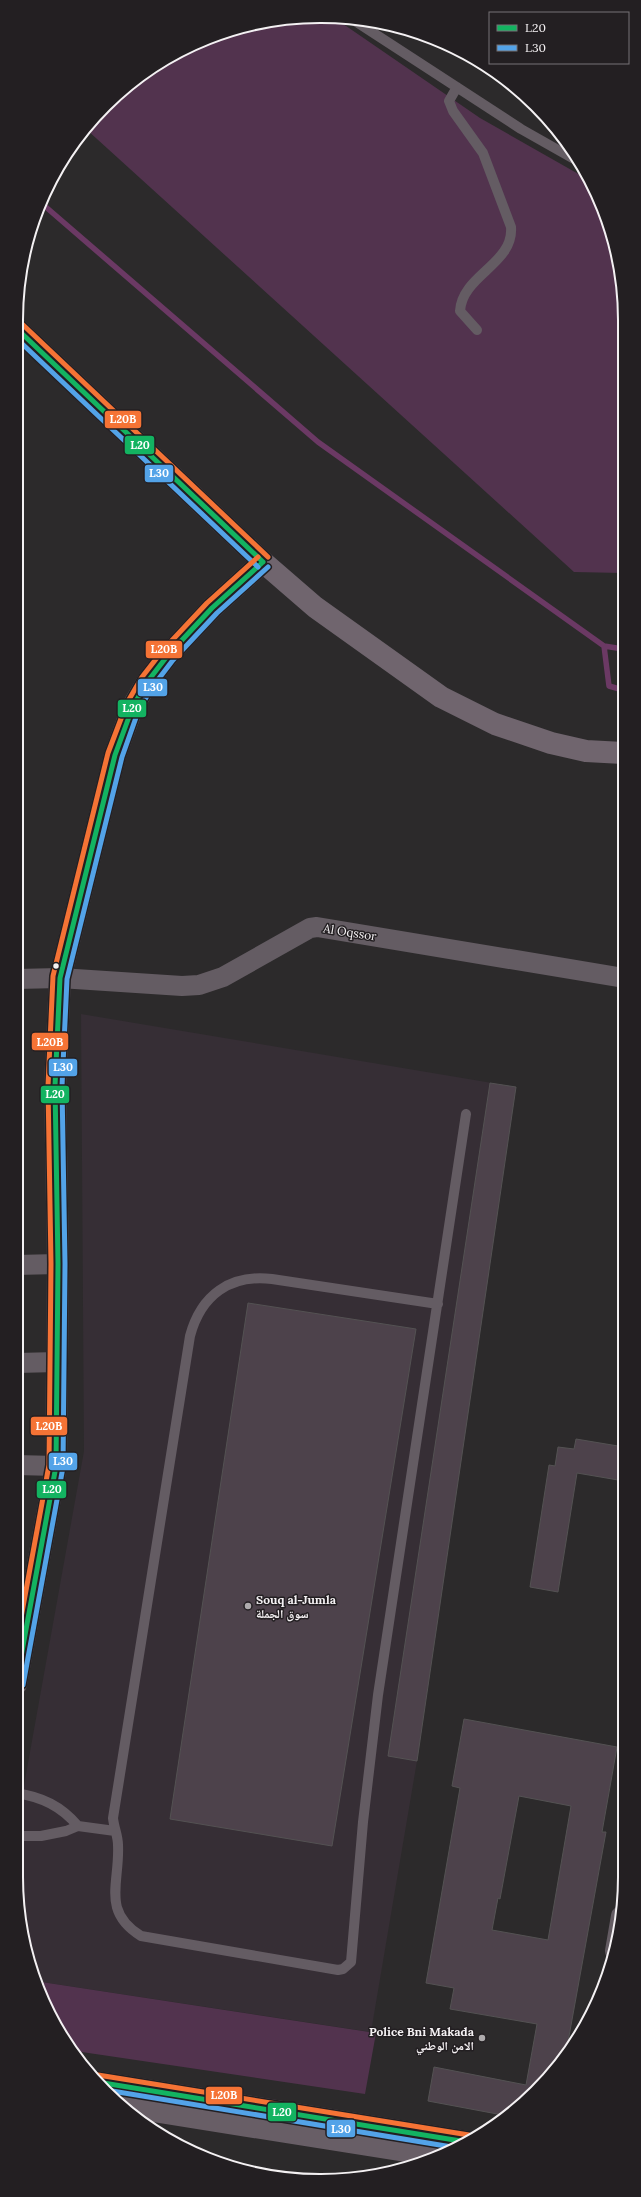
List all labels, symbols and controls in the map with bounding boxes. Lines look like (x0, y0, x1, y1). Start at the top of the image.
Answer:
legend (489, 12, 629, 64)
text: L20 (525, 20, 546, 35)
text: L30 (525, 40, 546, 55)
line badge: L20B (104, 410, 142, 429)
text: L20B (110, 412, 136, 426)
line badge: L20 (124, 435, 155, 455)
text: L20 (130, 438, 150, 452)
line badge: L30 (144, 464, 174, 483)
text: L30 (149, 466, 169, 480)
line badge: L20B (145, 640, 183, 659)
text: L20B (151, 642, 177, 656)
line badge: L30 (137, 678, 168, 697)
text: L30 (143, 680, 163, 694)
line badge: L20 (117, 699, 147, 718)
text: L20 (122, 701, 142, 715)
street label: Al Oqssor (321, 920, 378, 944)
unlabelled marker (51, 961, 61, 971)
line badge: L20B (31, 1032, 69, 1051)
text: L20B (37, 1035, 63, 1049)
line badge: L30 (48, 1058, 78, 1077)
text: L30 (53, 1060, 73, 1074)
line badge: L20 (40, 1085, 70, 1104)
text: L20 (45, 1087, 65, 1101)
line badge: L20B (30, 1416, 68, 1436)
text: L20B (36, 1419, 62, 1433)
line badge: L30 (48, 1452, 78, 1471)
text: L30 (53, 1454, 73, 1468)
line badge: L20 (36, 1480, 67, 1499)
text: L20 (42, 1482, 62, 1496)
place label: Souq al-Jumla سوق الجملة (256, 1592, 337, 1622)
marker: Souq al-Jumla سوق الجملة (243, 1601, 253, 1611)
place label: Police Bni Makada الامن الوطني (369, 2024, 475, 2055)
marker: Police Bni Makada الامن الوطني (477, 2033, 487, 2043)
line badge: L20B (205, 2086, 243, 2105)
text: L20B (211, 2088, 237, 2102)
line badge: L20 (267, 2102, 297, 2122)
text: L20 (272, 2105, 292, 2119)
line badge: L30 (326, 2119, 356, 2138)
text: L30 (331, 2122, 351, 2136)

